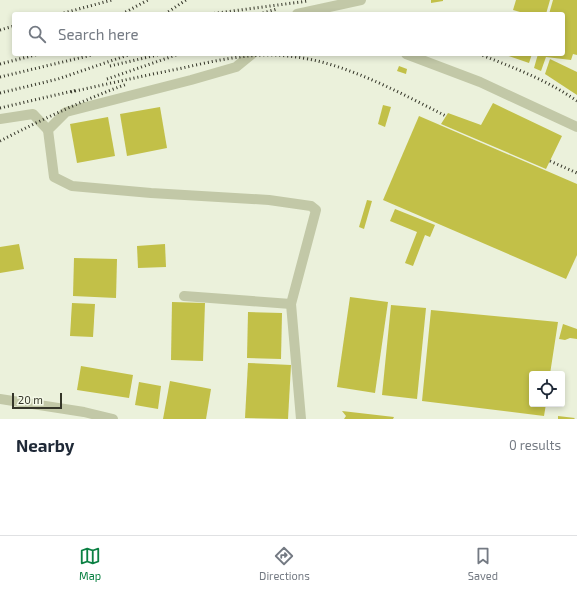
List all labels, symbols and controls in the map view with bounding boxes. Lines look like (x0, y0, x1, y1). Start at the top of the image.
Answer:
search box (12, 12, 565, 56)
icon: search (26, 23, 48, 45)
text: Search here (58, 25, 139, 43)
map controls (529, 371, 565, 407)
button: locate (529, 371, 565, 407)
scale bar (12, 391, 62, 410)
text: 20 m (18, 393, 43, 406)
text: Nearby (16, 435, 74, 455)
text: 0 results (509, 437, 561, 453)
tab: Map (79, 545, 101, 582)
tab: Directions (259, 545, 310, 582)
tab: Saved (468, 545, 498, 582)

